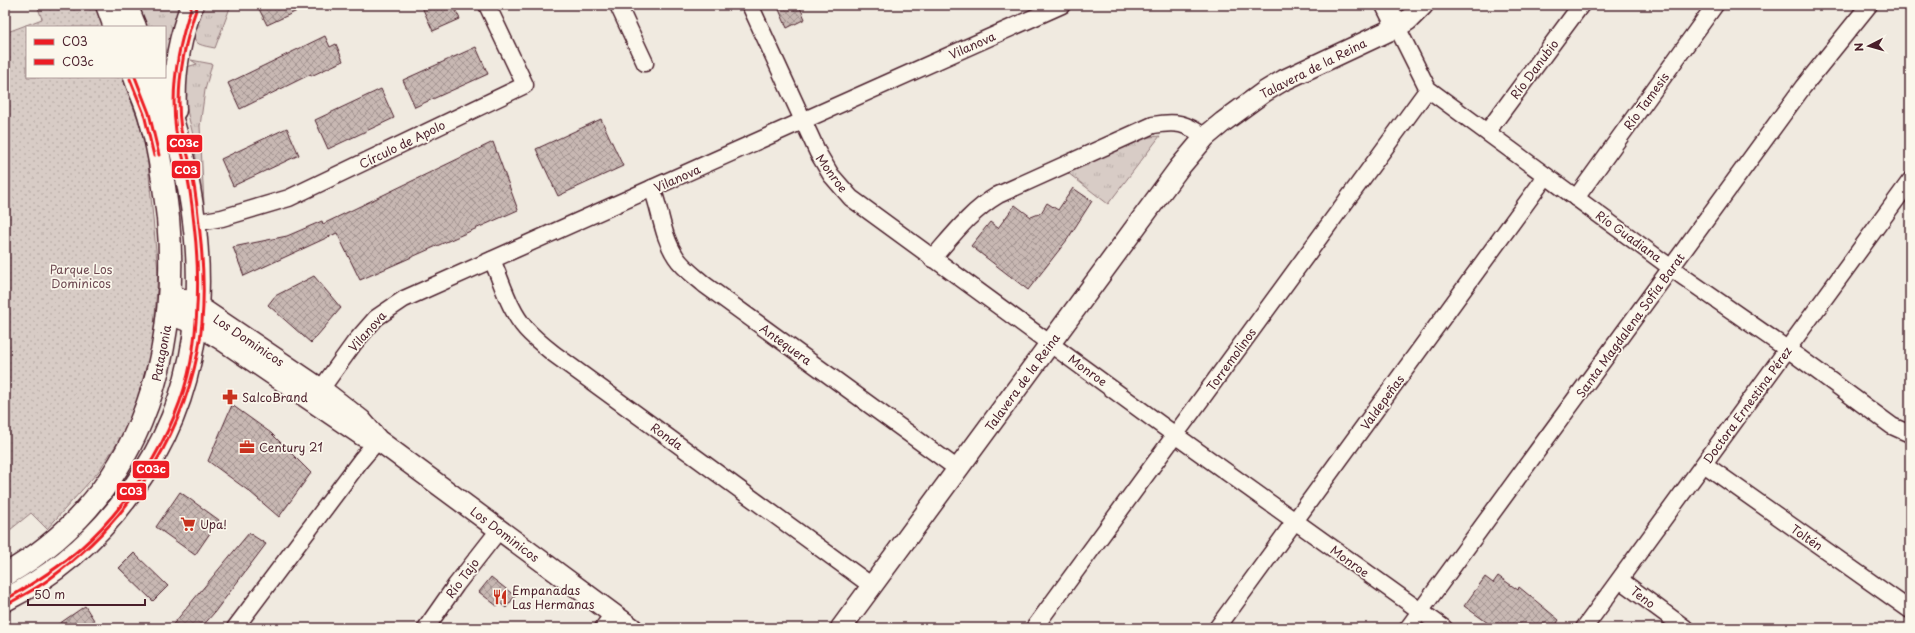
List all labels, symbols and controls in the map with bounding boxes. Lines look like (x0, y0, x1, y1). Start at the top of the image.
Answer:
legend (26, 26, 166, 78)
street label: Vilanova (946, 26, 999, 63)
north arrow (1849, 26, 1889, 66)
text: C03 (62, 32, 88, 50)
street label: Talavera de la Reina (1257, 33, 1370, 103)
street label: Río Danubio (1506, 35, 1563, 103)
text: N (1850, 42, 1867, 52)
text: C03c (62, 52, 94, 70)
street label: Río Tamesis (1619, 68, 1673, 133)
street label: Círculo de Apolo (356, 115, 448, 173)
line badge: C03c (166, 134, 203, 153)
text: C03c (169, 134, 199, 151)
street label: Monroe (812, 150, 852, 196)
street label: Vilanova (651, 159, 704, 196)
line badge: C03 (171, 160, 201, 179)
text: C03 (174, 161, 198, 178)
street label: Río Guadiana (1592, 206, 1666, 266)
street label: Santa Magdalena Sofía Barat (1571, 249, 1689, 401)
park label: Parque Los Dominicos (50, 260, 113, 292)
street label: Vilanova (344, 306, 391, 355)
street label: Los Dominicos (210, 310, 289, 371)
street label: Antequera (756, 319, 816, 369)
street label: Patagonia (147, 323, 175, 383)
street label: Torremolinos (1202, 323, 1260, 394)
street label: Talavera de la Reina (980, 329, 1064, 435)
street label: Doctora Ernestina Pérez (1698, 343, 1796, 467)
street label: Monroe (1065, 350, 1111, 390)
street label: Valdepeñas (1356, 370, 1408, 433)
pharmacy icon: SalcoBrand (221, 388, 239, 406)
place label: SalcoBrand (242, 388, 309, 406)
street label: Ronda (647, 418, 687, 454)
office icon: Century 21 (238, 438, 256, 456)
place label: Century 21 (259, 438, 323, 456)
line badge: C03c (132, 460, 170, 479)
text: C03c (136, 460, 166, 477)
line badge: C03 (116, 482, 147, 501)
text: C03 (119, 482, 143, 499)
street label: Los Dominicos (467, 502, 544, 566)
supermarket icon: Upa! (179, 515, 197, 533)
place label: Upa! (200, 515, 227, 533)
street label: Toltén (1787, 520, 1827, 554)
street label: Monroe (1327, 541, 1373, 581)
street label: Río Tajo (441, 554, 483, 602)
scale bar (28, 581, 145, 607)
place label: Empanadas Las Hermanas (512, 581, 595, 613)
street label: Teno (1627, 582, 1659, 613)
text: 50 m (34, 585, 65, 603)
restaurant icon: Empanadas Las Hermanas (491, 588, 509, 606)

